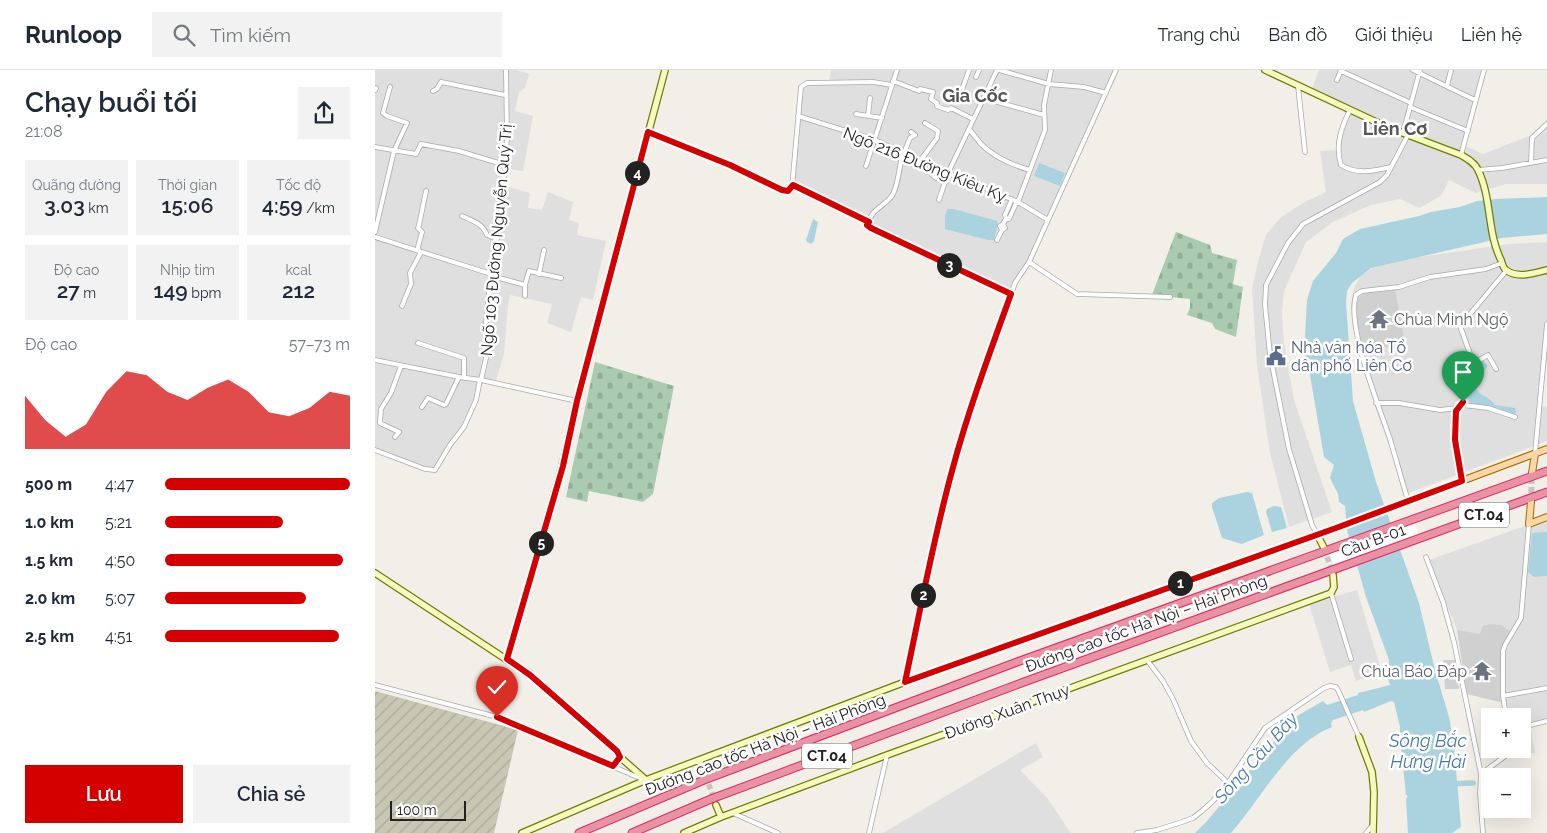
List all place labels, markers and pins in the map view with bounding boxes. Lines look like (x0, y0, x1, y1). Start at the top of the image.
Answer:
pin: 4 (625, 160, 649, 186)
pin: 3 (937, 252, 961, 278)
temple icon: Chùa Minh Ngộ (1368, 308, 1390, 330)
place label: Chùa Minh Ngộ (1394, 310, 1509, 329)
place label: Nhà văn hóa Tổ dân phố Liên Cơ (1291, 338, 1412, 375)
public building icon: Nhà văn hóa Tổ dân phố Liên Cơ (1265, 345, 1287, 367)
pin (1442, 351, 1484, 402)
pin: 5 (529, 530, 553, 556)
pin: 1 (1167, 570, 1193, 596)
pin: 2 (911, 582, 935, 608)
temple icon: Chùa Báo Đáp (1471, 660, 1493, 682)
place label: Chùa Báo Đáp (1361, 662, 1467, 681)
pin (476, 666, 518, 717)

